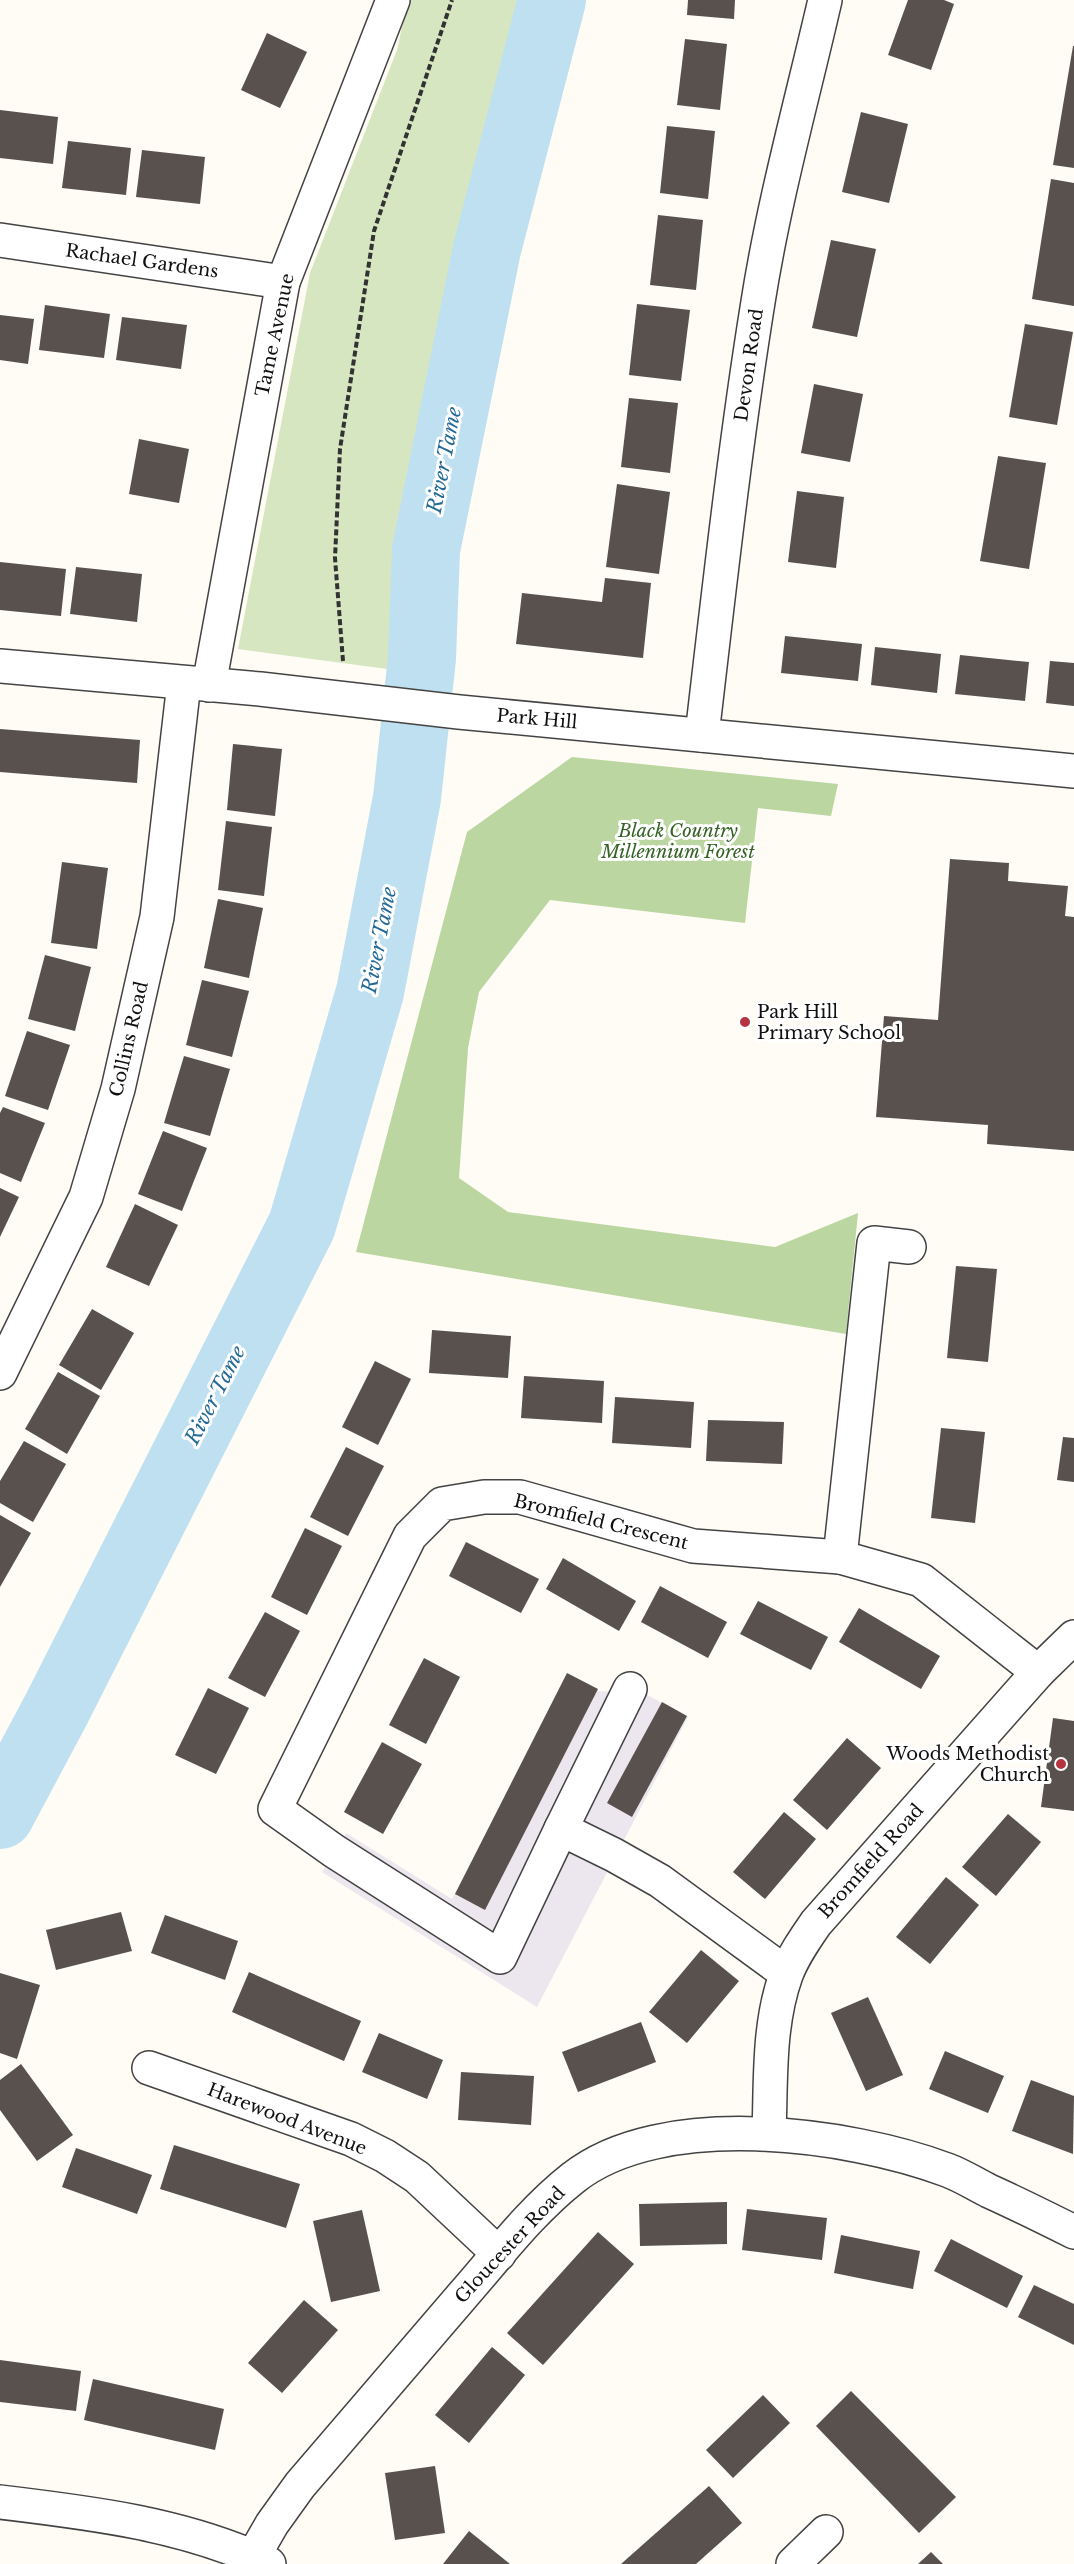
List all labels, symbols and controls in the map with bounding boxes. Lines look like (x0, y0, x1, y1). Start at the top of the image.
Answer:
street label: Rachael Gardens (64, 239, 220, 283)
street label: Tame Avenue (251, 271, 299, 399)
street label: Devon Road (730, 307, 768, 423)
water label: River Tame (422, 405, 466, 516)
street label: Park Hill (496, 705, 579, 734)
park label: Black Country Millennium Forest (600, 820, 755, 863)
water label: River Tame (357, 885, 401, 996)
street label: Collins Road (105, 979, 153, 1099)
place label: Park Hill Primary School (757, 1001, 901, 1044)
marker: Park Hill Primary School (738, 1015, 752, 1029)
water label: River Tame (179, 1342, 250, 1449)
street label: Bromfield Crescent (512, 1490, 691, 1554)
place label: Woods Methodist Church (886, 1743, 1049, 1786)
marker: Woods Methodist Church (1054, 1757, 1068, 1771)
street label: Bromfield Road (814, 1799, 928, 1923)
street label: Harewood Avenue (204, 2078, 370, 2160)
street label: Gloucester Road (450, 2182, 570, 2308)

